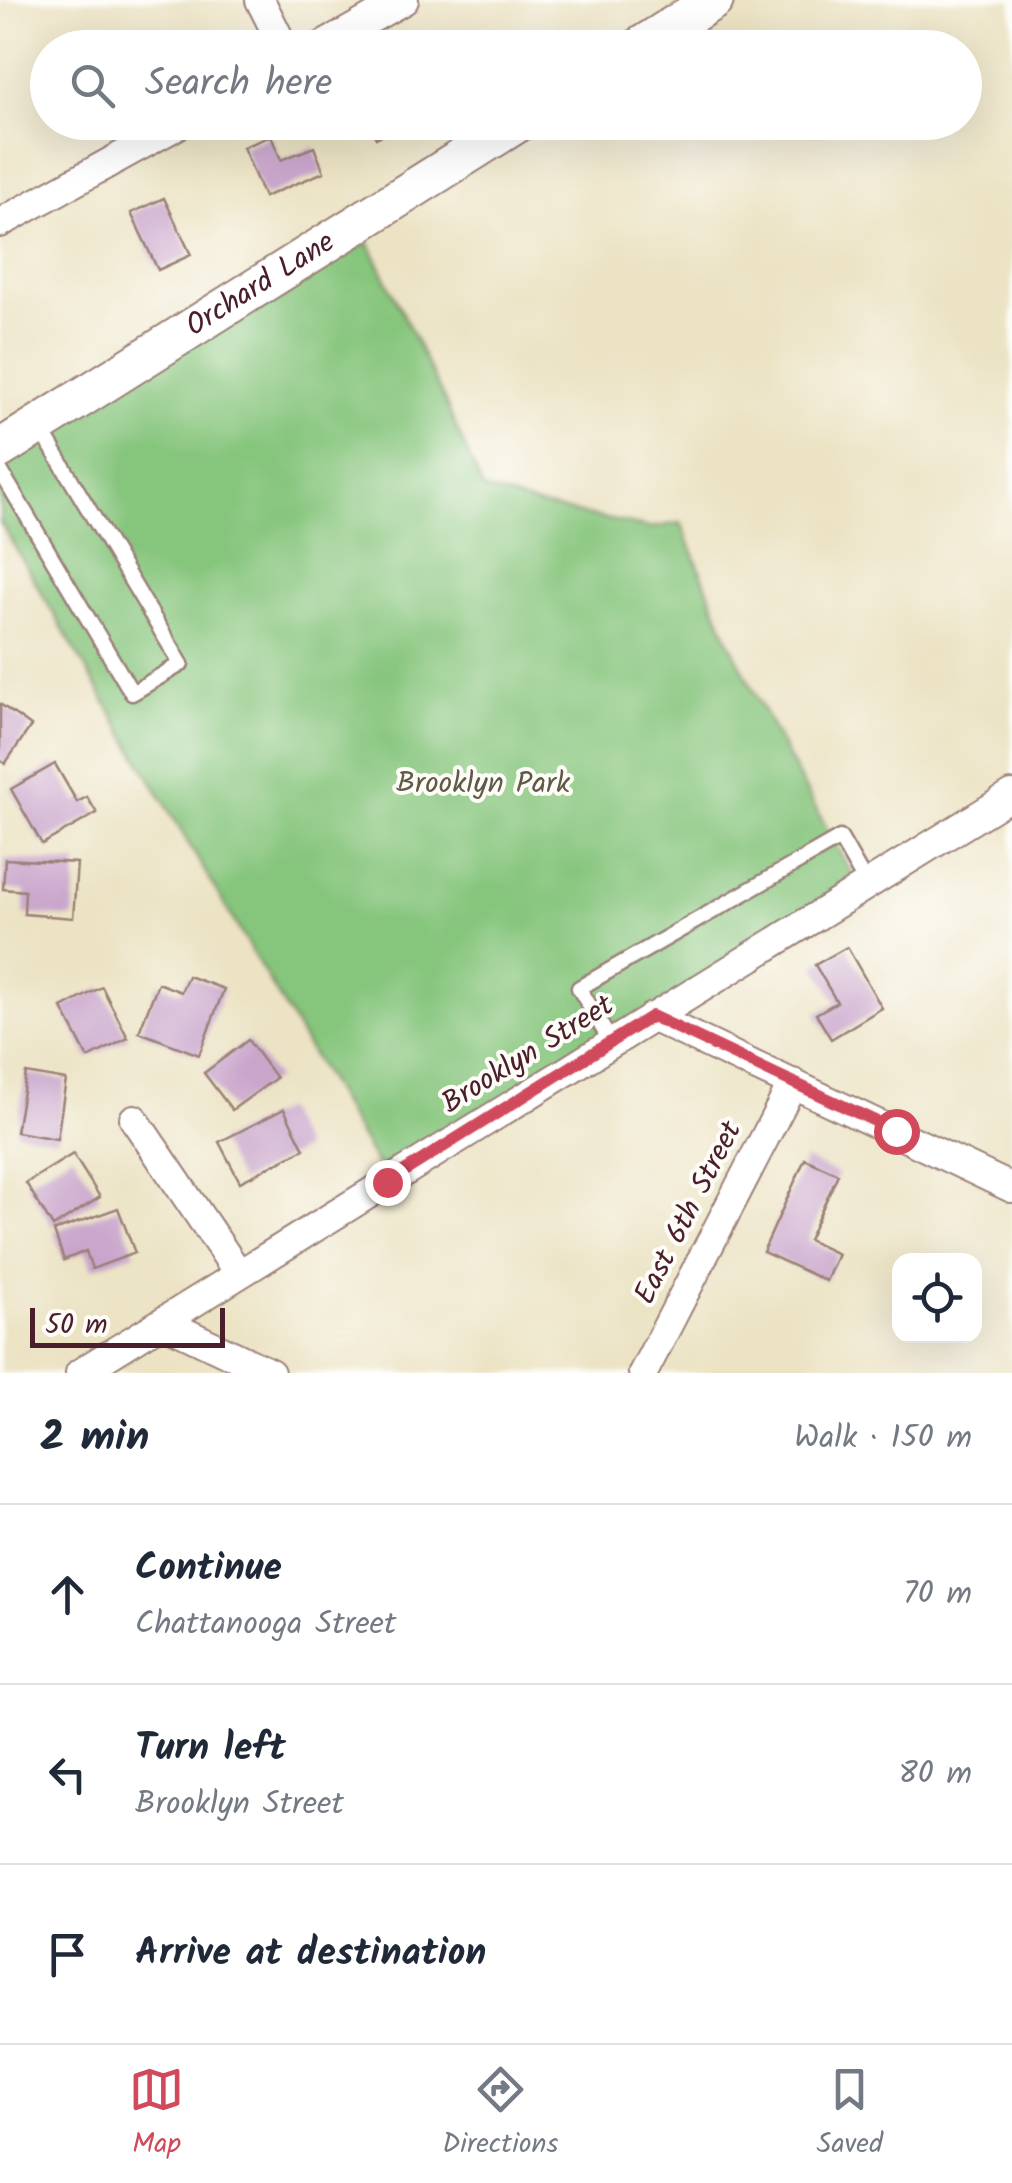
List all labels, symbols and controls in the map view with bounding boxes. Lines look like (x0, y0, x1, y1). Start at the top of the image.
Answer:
search box (30, 30, 982, 140)
text: Search here (145, 55, 332, 115)
icon: search (65, 58, 120, 113)
street label: Orchard Lane (176, 220, 345, 350)
park label: Brooklyn Park (396, 760, 571, 808)
street label: Brooklyn Street (432, 983, 624, 1127)
route start (874, 1109, 920, 1155)
street label: East 6th Street (622, 1112, 756, 1313)
route end (365, 1160, 411, 1206)
map controls (892, 1253, 982, 1343)
button: locate (892, 1253, 982, 1343)
scale bar (30, 1303, 225, 1348)
text: 50 m (45, 1303, 108, 1348)
text: 2 min (40, 1405, 149, 1472)
text: Walk · 150 m (794, 1413, 972, 1464)
text: Continue (135, 1539, 282, 1599)
icon: ahead (40, 1567, 95, 1622)
text: 70 m (903, 1569, 972, 1620)
text: Chattanooga Street (135, 1599, 396, 1650)
text: Turn left (135, 1719, 286, 1779)
icon: left (40, 1747, 95, 1802)
text: 80 m (898, 1749, 972, 1800)
text: Brooklyn Street (135, 1779, 344, 1830)
text: Arrive at destination (135, 1924, 486, 1984)
icon: arrive (40, 1927, 95, 1982)
tab: Map (129, 2062, 184, 2167)
tab: Directions (442, 2062, 558, 2167)
tab: Saved (817, 2062, 883, 2167)

